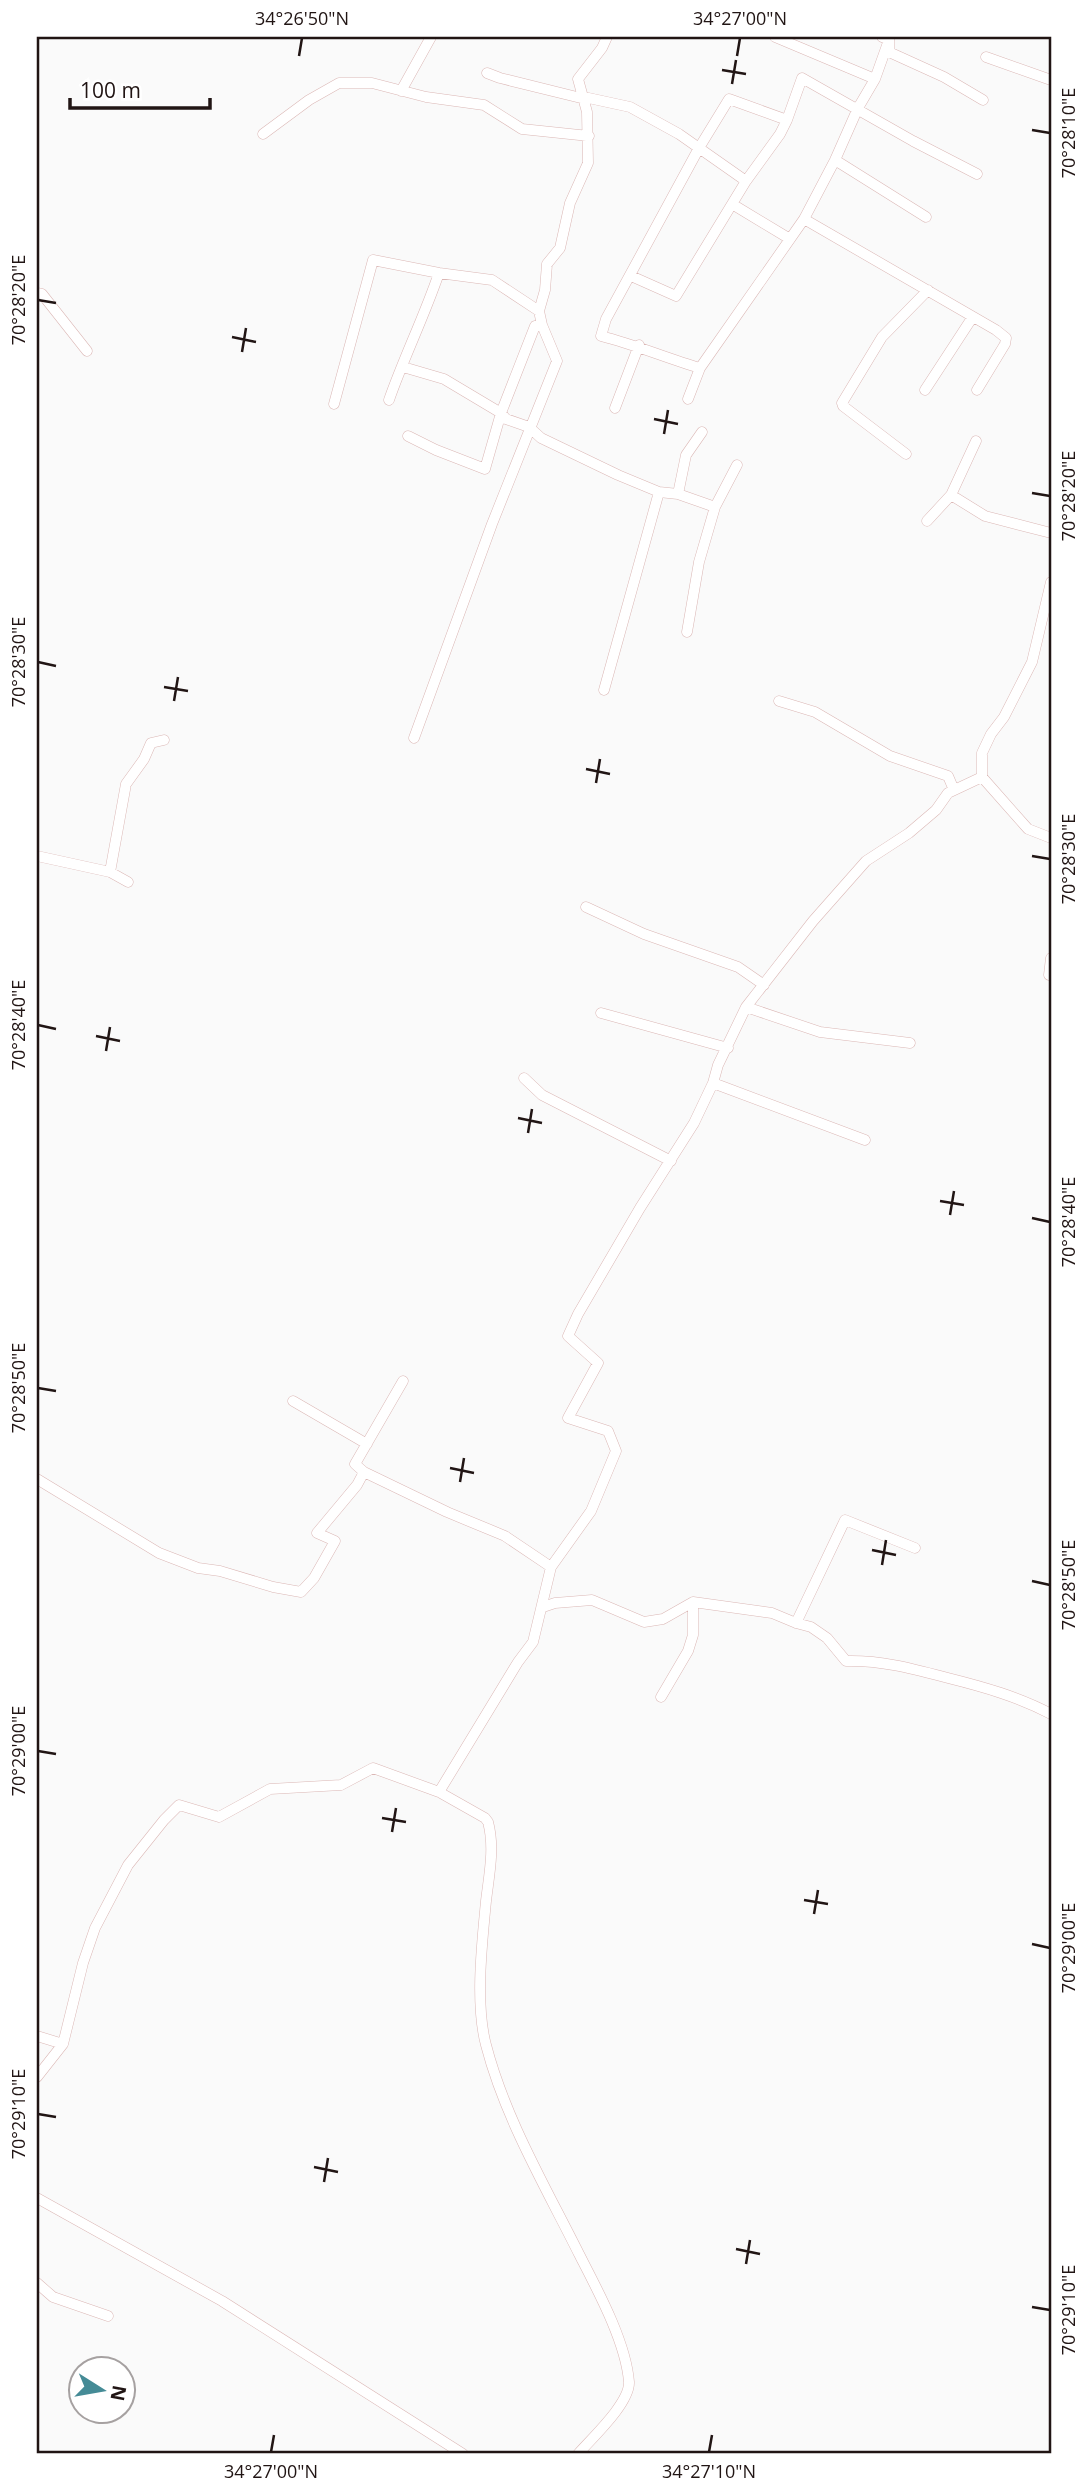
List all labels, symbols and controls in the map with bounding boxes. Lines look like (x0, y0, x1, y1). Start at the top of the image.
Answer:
text: 34°26'50"N (255, 6, 349, 30)
text: 34°27'00"N (693, 6, 787, 30)
scale bar (70, 66, 210, 110)
text: 100 m (80, 76, 141, 104)
text: 70°28'10"E (1056, 88, 1080, 178)
text: 70°28'20"E (6, 255, 30, 345)
text: 70°28'20"E (1056, 451, 1080, 541)
text: 70°28'30"E (6, 617, 30, 707)
text: 70°28'30"E (1056, 814, 1080, 904)
text: 70°28'40"E (6, 980, 30, 1070)
text: 70°28'40"E (1056, 1177, 1080, 1267)
text: 70°28'50"E (6, 1343, 30, 1433)
text: 70°28'50"E (1056, 1540, 1080, 1630)
text: 70°29'00"E (6, 1706, 30, 1796)
text: 70°29'00"E (1056, 1903, 1080, 1993)
text: 70°29'10"E (6, 2069, 30, 2159)
text: 70°29'10"E (1056, 2265, 1080, 2355)
north arrow (66, 2354, 136, 2424)
text: N (104, 2383, 133, 2403)
text: 34°27'00"N (224, 2459, 318, 2483)
text: 34°27'10"N (662, 2459, 756, 2483)

